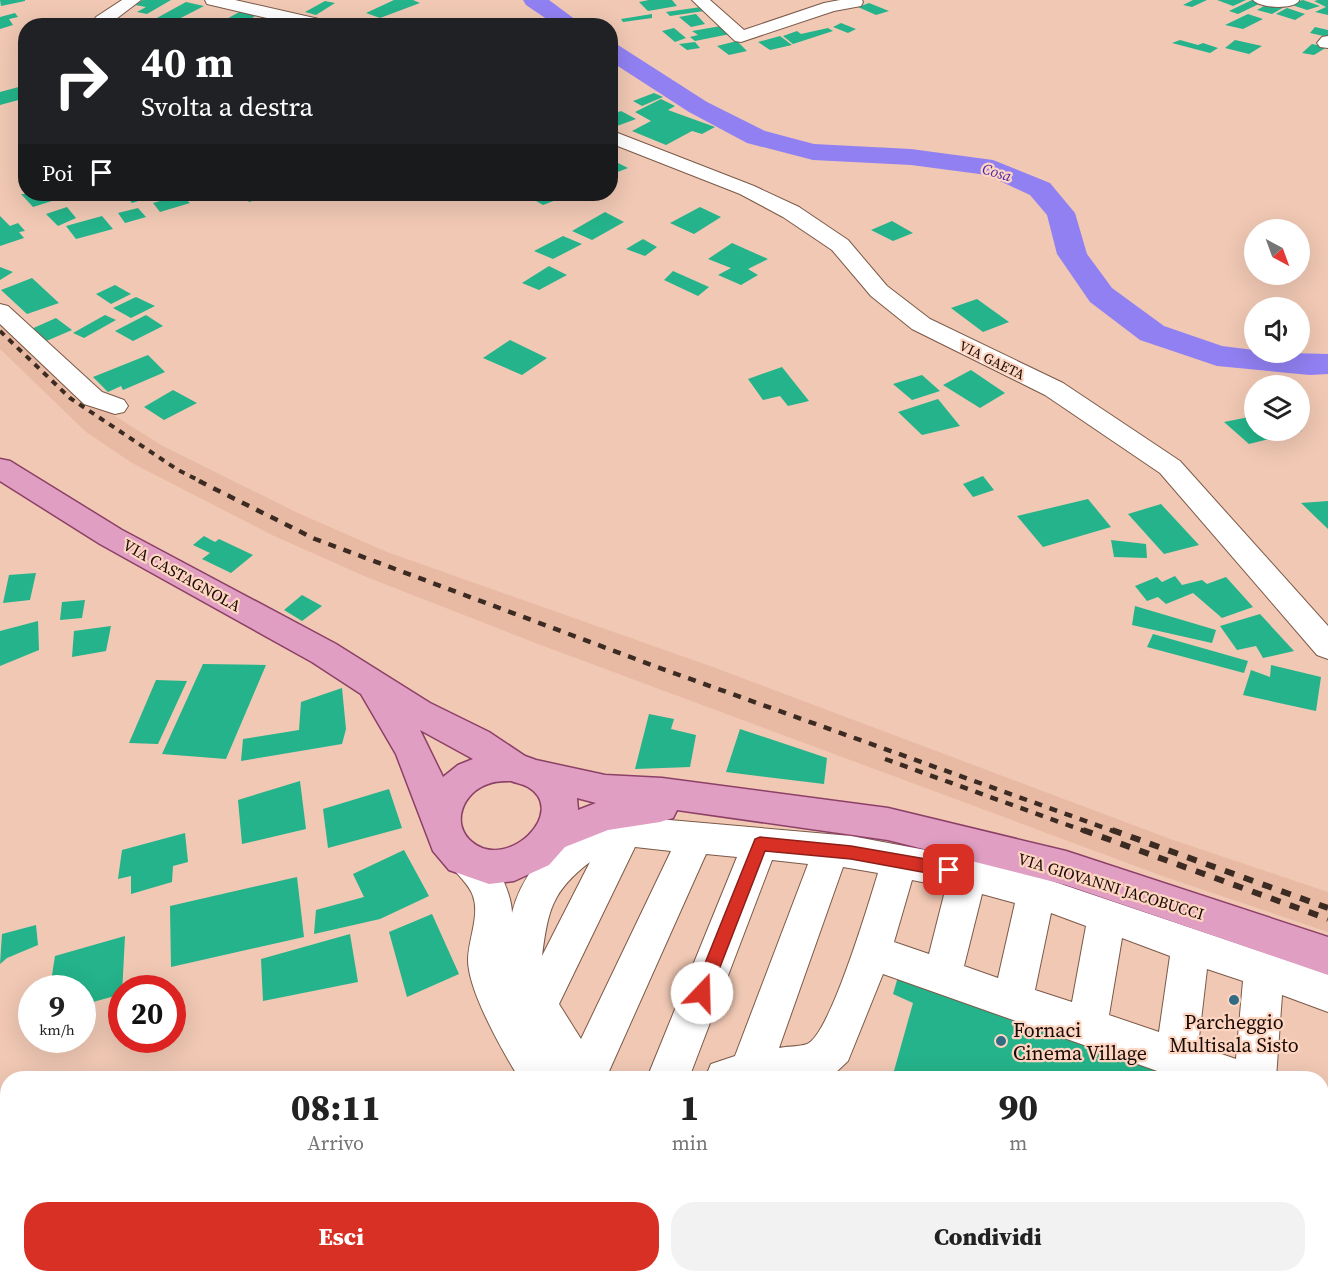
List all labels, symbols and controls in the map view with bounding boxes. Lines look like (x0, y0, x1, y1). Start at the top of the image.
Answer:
text: 40 m (141, 33, 234, 91)
icon: right (42, 42, 120, 120)
text: Svolta a destra (141, 88, 313, 125)
icon: arrive (85, 156, 118, 189)
text: Poi (42, 158, 73, 188)
water label: Cosa (980, 158, 1014, 186)
north arrow (1244, 219, 1310, 285)
map controls (1244, 219, 1310, 441)
button: sound (1244, 297, 1310, 363)
street label: VIA GAETA (956, 335, 1029, 385)
button: layers (1244, 375, 1310, 441)
street label: VIA CASTAGNOLA (119, 533, 245, 617)
pin (923, 844, 974, 895)
street label: VIA GIOVANNI JACOBUCCI (1015, 847, 1207, 925)
icon: arrive (932, 853, 965, 886)
position arrow (670, 961, 734, 1025)
speed limit sign: 20 (108, 975, 186, 1053)
text: 9 (49, 986, 65, 1027)
marker: Parcheggio Multisala Sisto (1227, 993, 1241, 1007)
place label: Parcheggio Multisala Sisto (1169, 1008, 1299, 1059)
place label: Fornaci Cinema Village (1013, 1016, 1147, 1067)
text: km/h (39, 1019, 75, 1040)
marker: Fornaci Cinema Village (994, 1034, 1008, 1048)
text: 08:11 (291, 1083, 381, 1132)
text: 1 (680, 1083, 700, 1132)
text: 90 (999, 1083, 1038, 1132)
text: Arrivo (308, 1129, 364, 1157)
text: min (672, 1129, 708, 1157)
text: m (1009, 1129, 1027, 1157)
button: Esci (24, 1202, 659, 1271)
button: Condividi (671, 1202, 1305, 1271)

